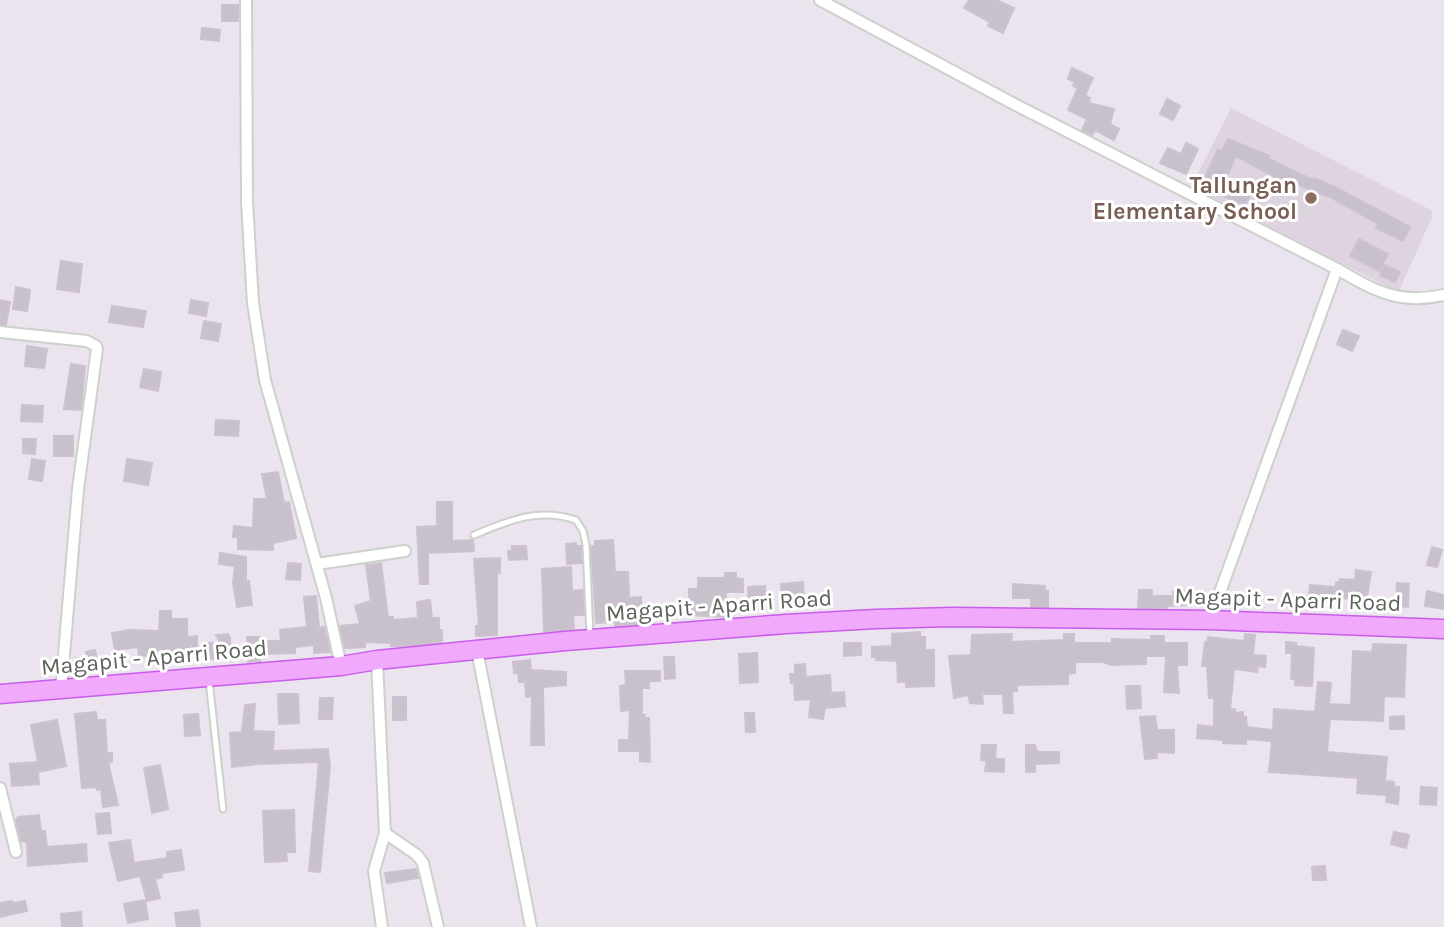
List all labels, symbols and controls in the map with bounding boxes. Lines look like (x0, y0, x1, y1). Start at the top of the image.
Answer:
place label: Tallungan Elementary School (1093, 172, 1297, 225)
marker: Tallungan Elementary School (1303, 190, 1319, 206)
street label: Magapit - Aparri Road (1174, 582, 1402, 617)
street label: Magapit - Aparri Road (605, 584, 833, 627)
street label: Magapit - Aparri Road (40, 634, 268, 681)

